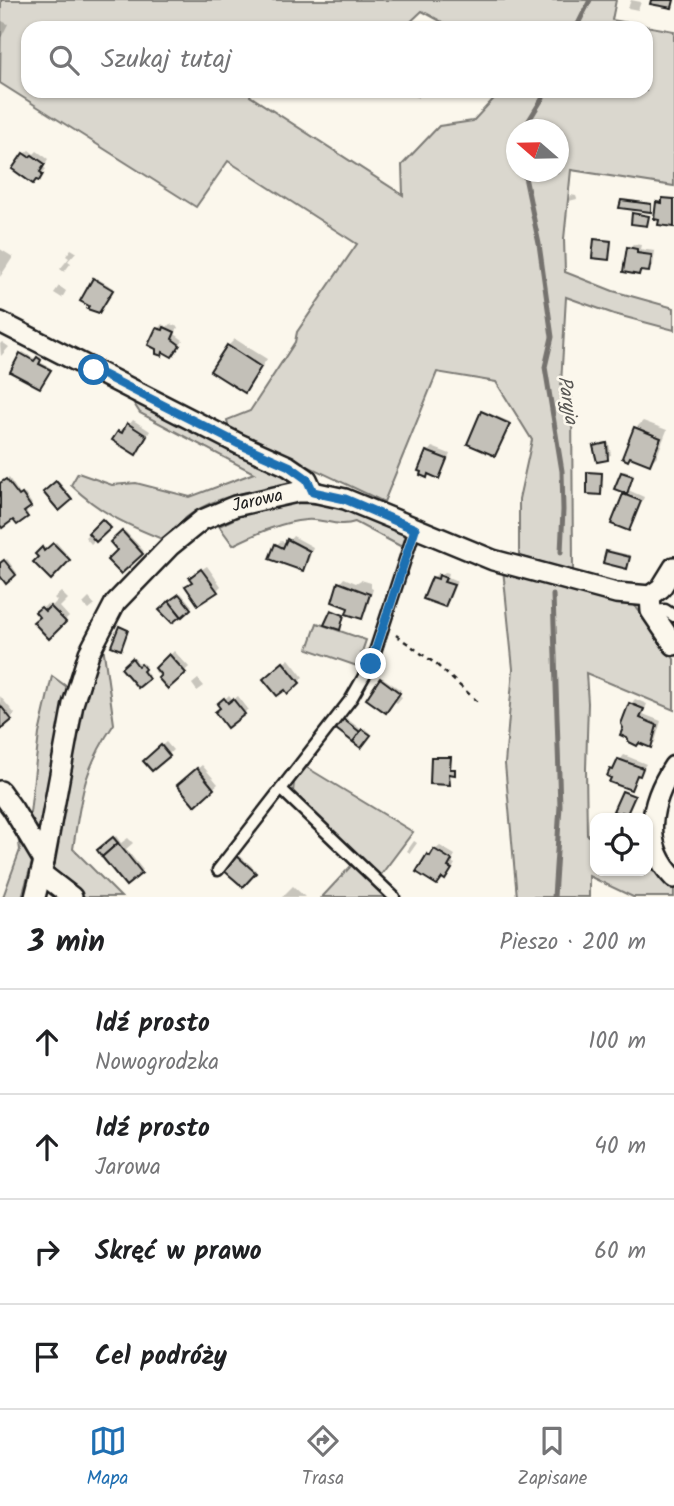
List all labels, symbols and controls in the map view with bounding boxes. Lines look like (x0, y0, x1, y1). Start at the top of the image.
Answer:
search box (21, 21, 653, 98)
text: Szukaj tutaj (101, 39, 232, 81)
icon: search (45, 41, 83, 79)
north arrow (506, 119, 569, 182)
route start (78, 354, 109, 385)
water label: Paryja (548, 374, 586, 427)
street label: Jarowa (229, 481, 286, 521)
route end (355, 648, 386, 679)
map controls (590, 813, 653, 876)
button: locate (590, 813, 653, 876)
text: 3 min (28, 919, 105, 967)
text: Pieszo · 200 m (500, 925, 646, 961)
text: Idź prosto (95, 1003, 210, 1045)
icon: ahead (28, 1023, 66, 1061)
text: 100 m (588, 1024, 646, 1060)
text: Nowogrodzka (95, 1045, 219, 1081)
text: Idź prosto (95, 1108, 210, 1150)
icon: ahead (28, 1128, 66, 1166)
text: 40 m (594, 1129, 646, 1165)
text: Jarowa (95, 1150, 161, 1186)
text: Skręć w prawo (95, 1231, 262, 1273)
icon: right (28, 1233, 66, 1271)
text: 60 m (594, 1234, 646, 1270)
text: Cel podróży (95, 1336, 227, 1378)
icon: arrive (28, 1338, 66, 1376)
tab: Mapa (87, 1422, 129, 1494)
tab: Trasa (302, 1422, 344, 1494)
tab: Zapisane (517, 1422, 587, 1494)

